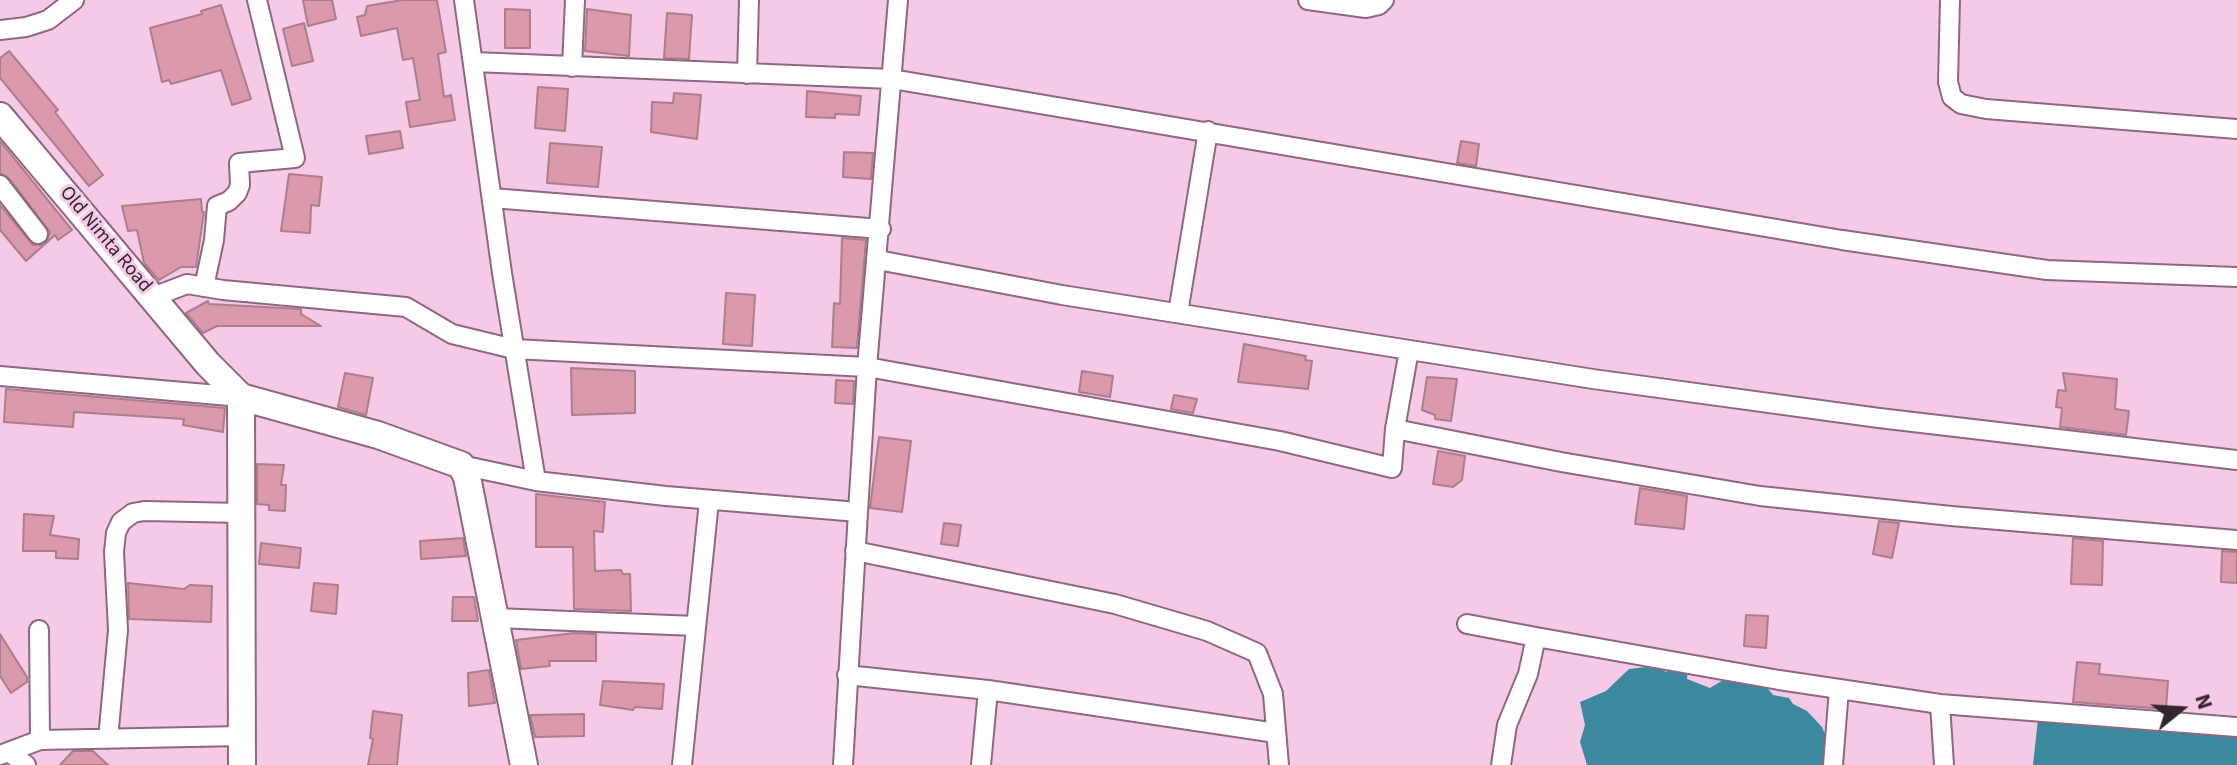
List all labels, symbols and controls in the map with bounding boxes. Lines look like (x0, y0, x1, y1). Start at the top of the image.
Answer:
street label: Old Nimta Road (54, 182, 156, 298)
north arrow (2141, 669, 2221, 749)
text: N (2186, 690, 2221, 713)

